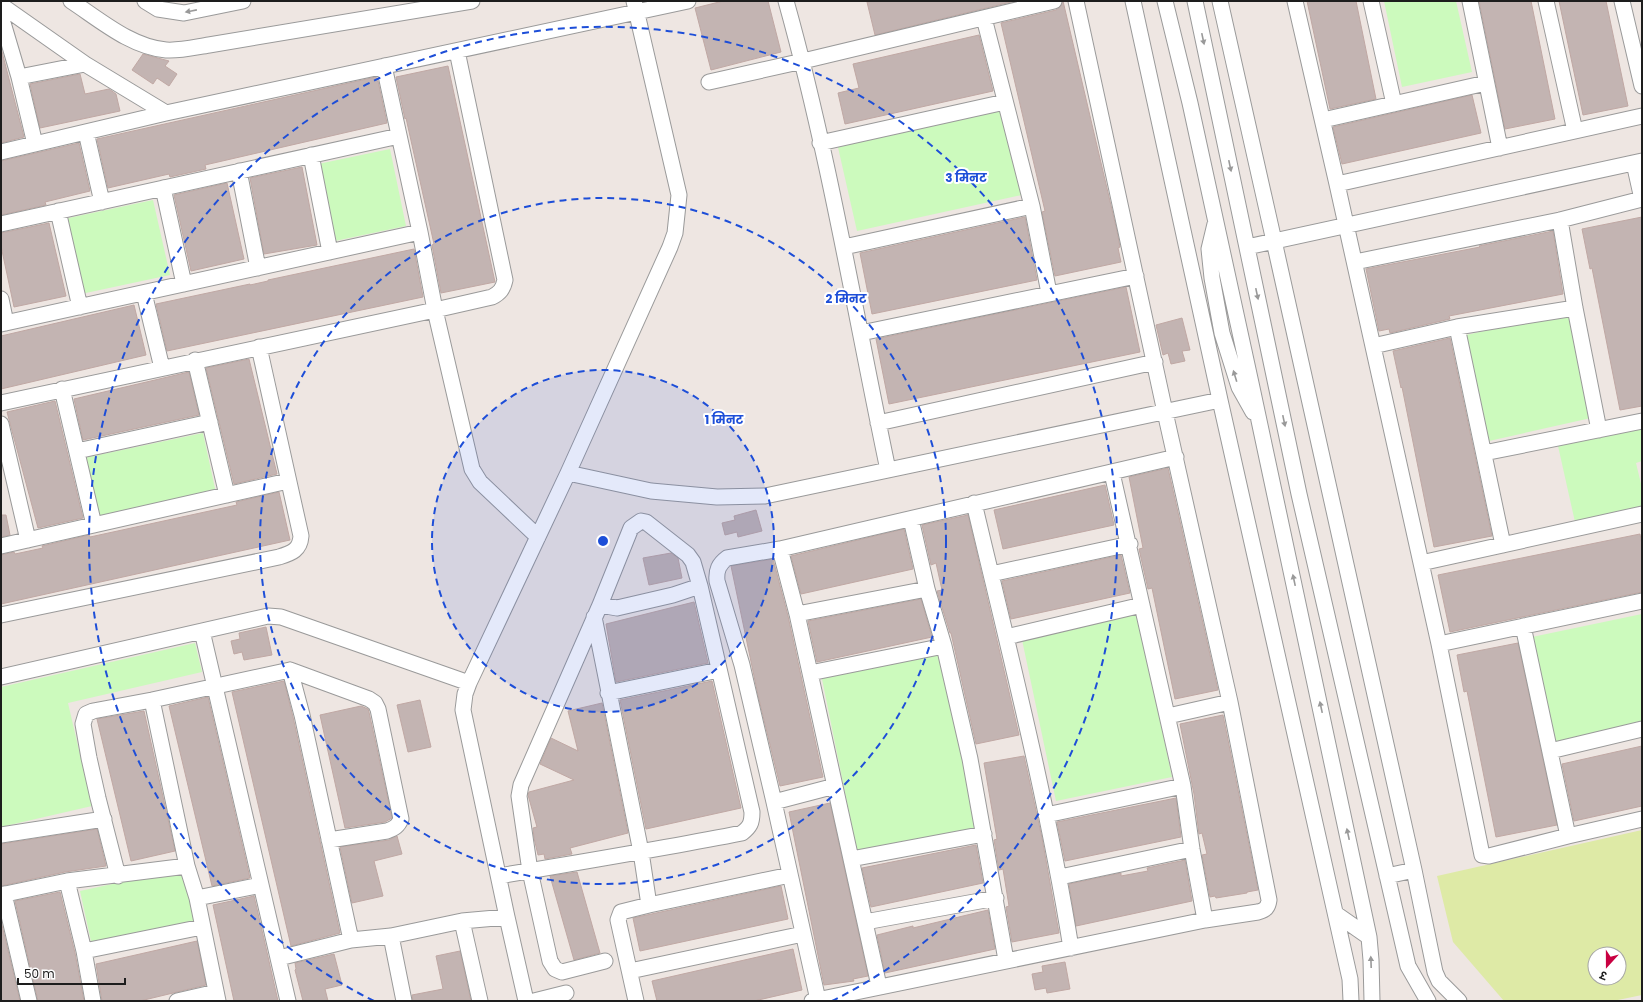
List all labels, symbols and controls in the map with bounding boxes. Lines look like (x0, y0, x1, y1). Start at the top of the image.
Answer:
one-way arrow (185, 9, 198, 15)
one-way arrow (1201, 33, 1207, 45)
one-way arrow (1228, 160, 1234, 173)
text: 3 मिनट (945, 169, 987, 186)
one-way arrow (1254, 287, 1260, 300)
text: 2 मिनट (826, 290, 867, 307)
one-way arrow (1232, 370, 1238, 382)
text: 1 मिनट (705, 411, 744, 428)
one-way arrow (1281, 415, 1287, 427)
centre of rings (596, 534, 610, 548)
one-way arrow (1290, 574, 1296, 586)
one-way arrow (1317, 701, 1323, 713)
one-way arrow (1344, 828, 1350, 840)
north arrow (1587, 946, 1627, 986)
one-way arrow (1368, 955, 1374, 968)
scale bar (18, 960, 125, 986)
text: 50 m (24, 965, 55, 982)
text: उ (1597, 966, 1610, 984)

